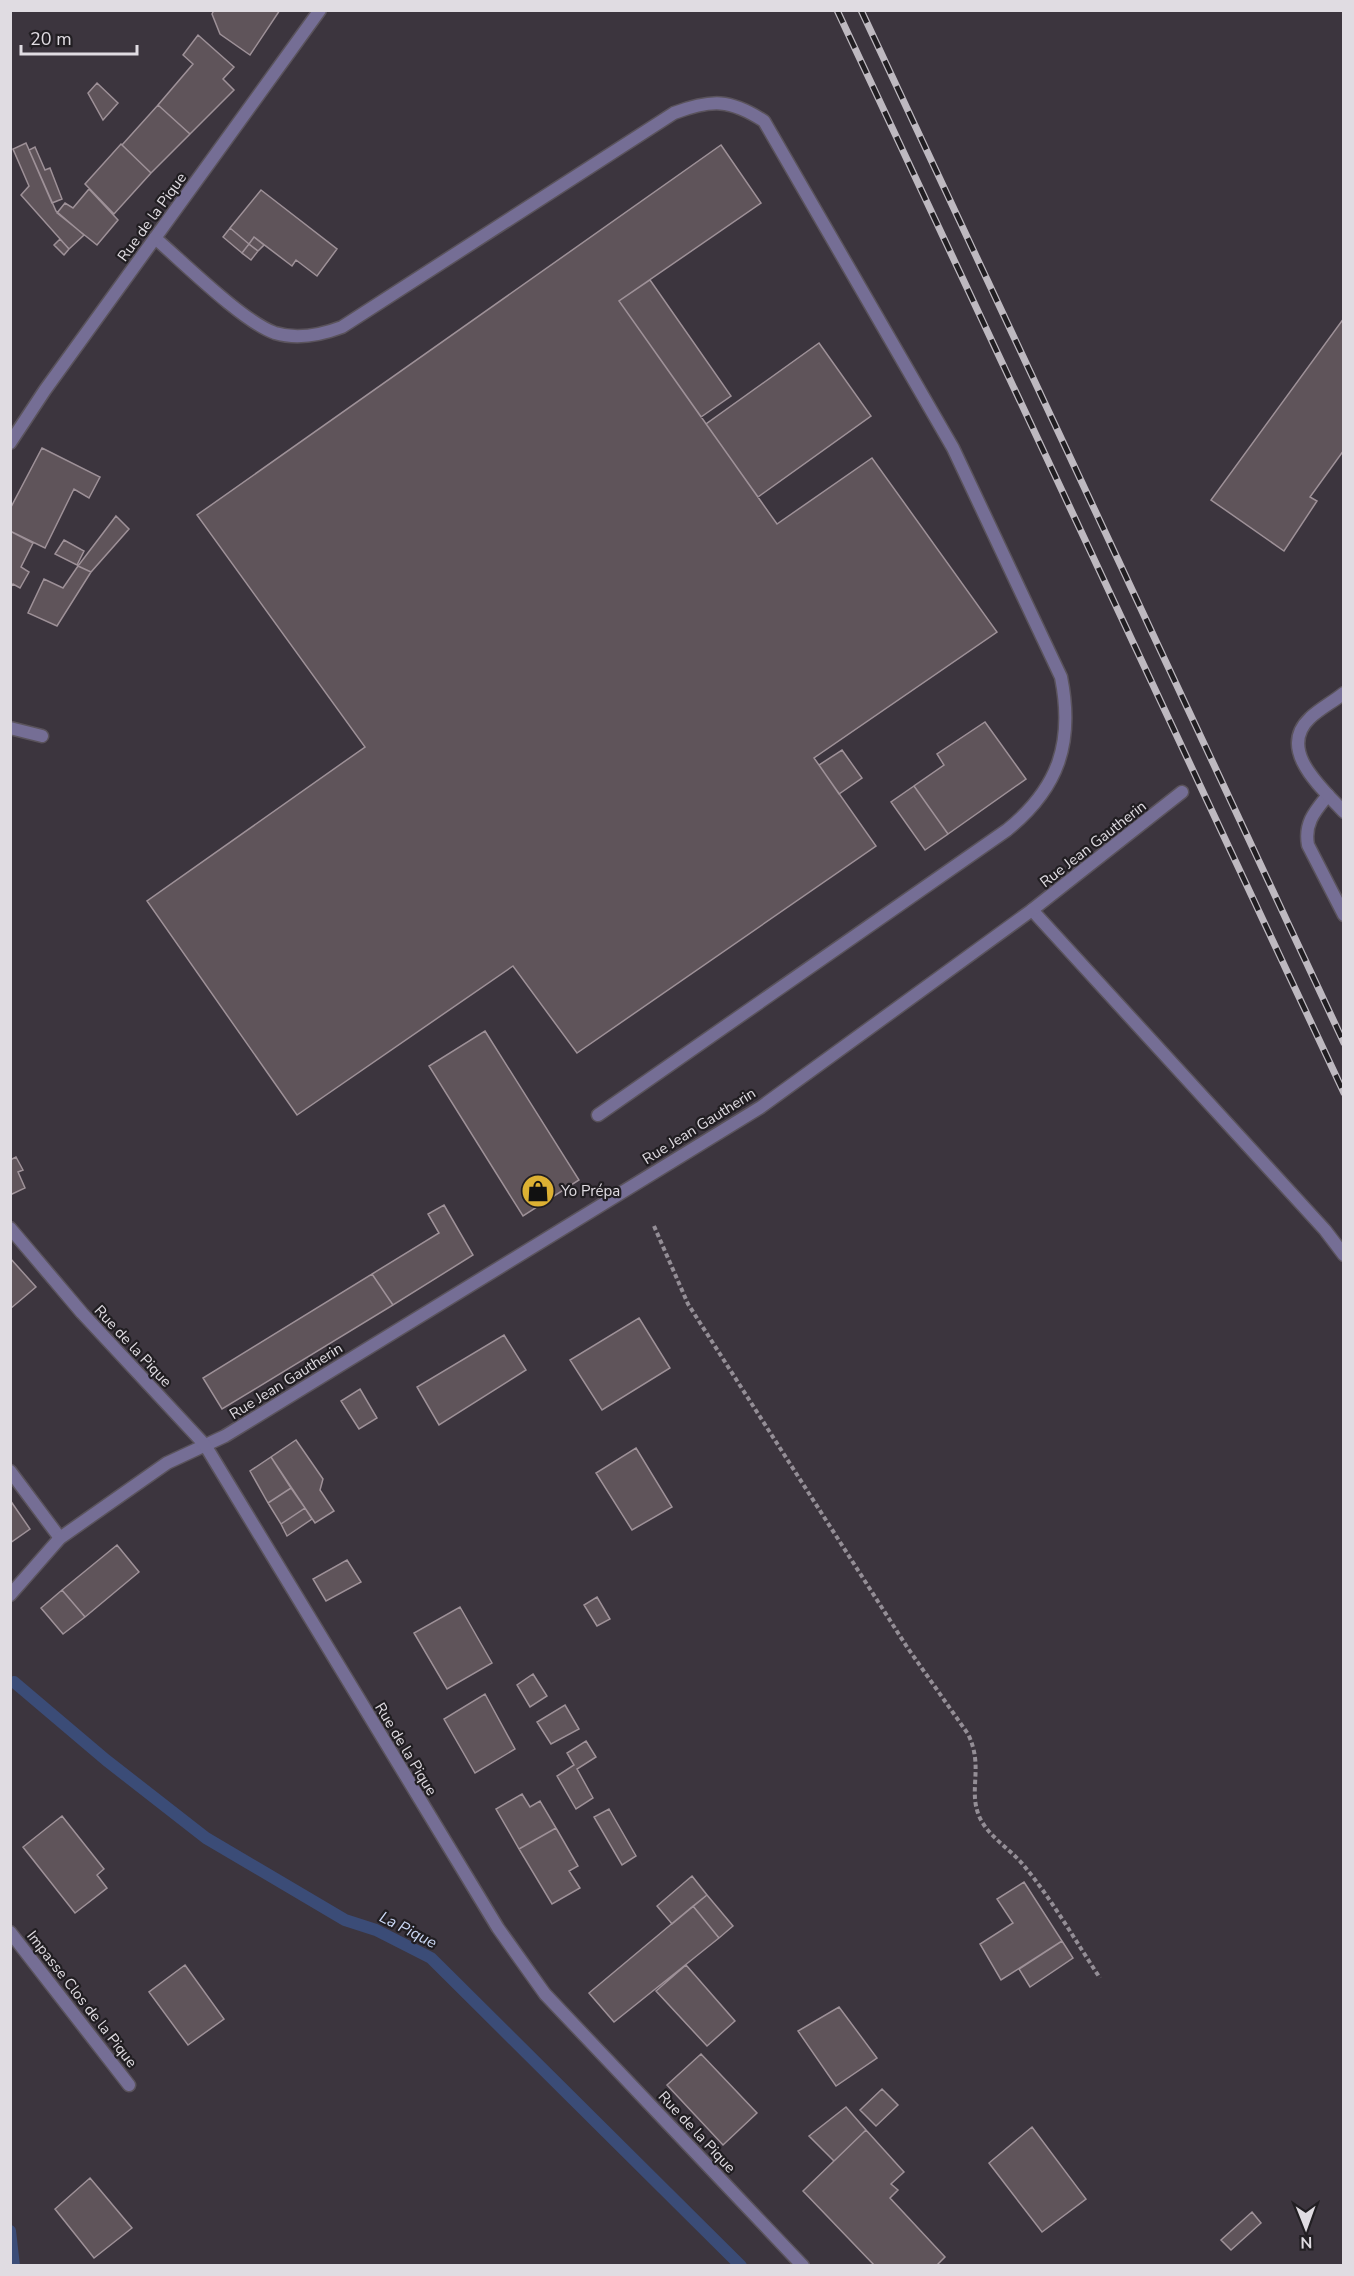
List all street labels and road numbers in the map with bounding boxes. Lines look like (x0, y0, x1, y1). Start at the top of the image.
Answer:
street label: Rue de la Pique (113, 169, 191, 265)
street label: Rue Jean Gautherin (1036, 796, 1150, 892)
street label: Rue Jean Gautherin (639, 1083, 759, 1169)
street label: Rue de la Pique (90, 1301, 176, 1391)
street label: Rue Jean Gautherin (226, 1338, 346, 1424)
street label: Rue de la Pique (370, 1699, 442, 1799)
street label: Impasse Clos de la Pique (22, 1926, 142, 2072)
street label: Rue de la Pique (654, 2087, 740, 2177)

